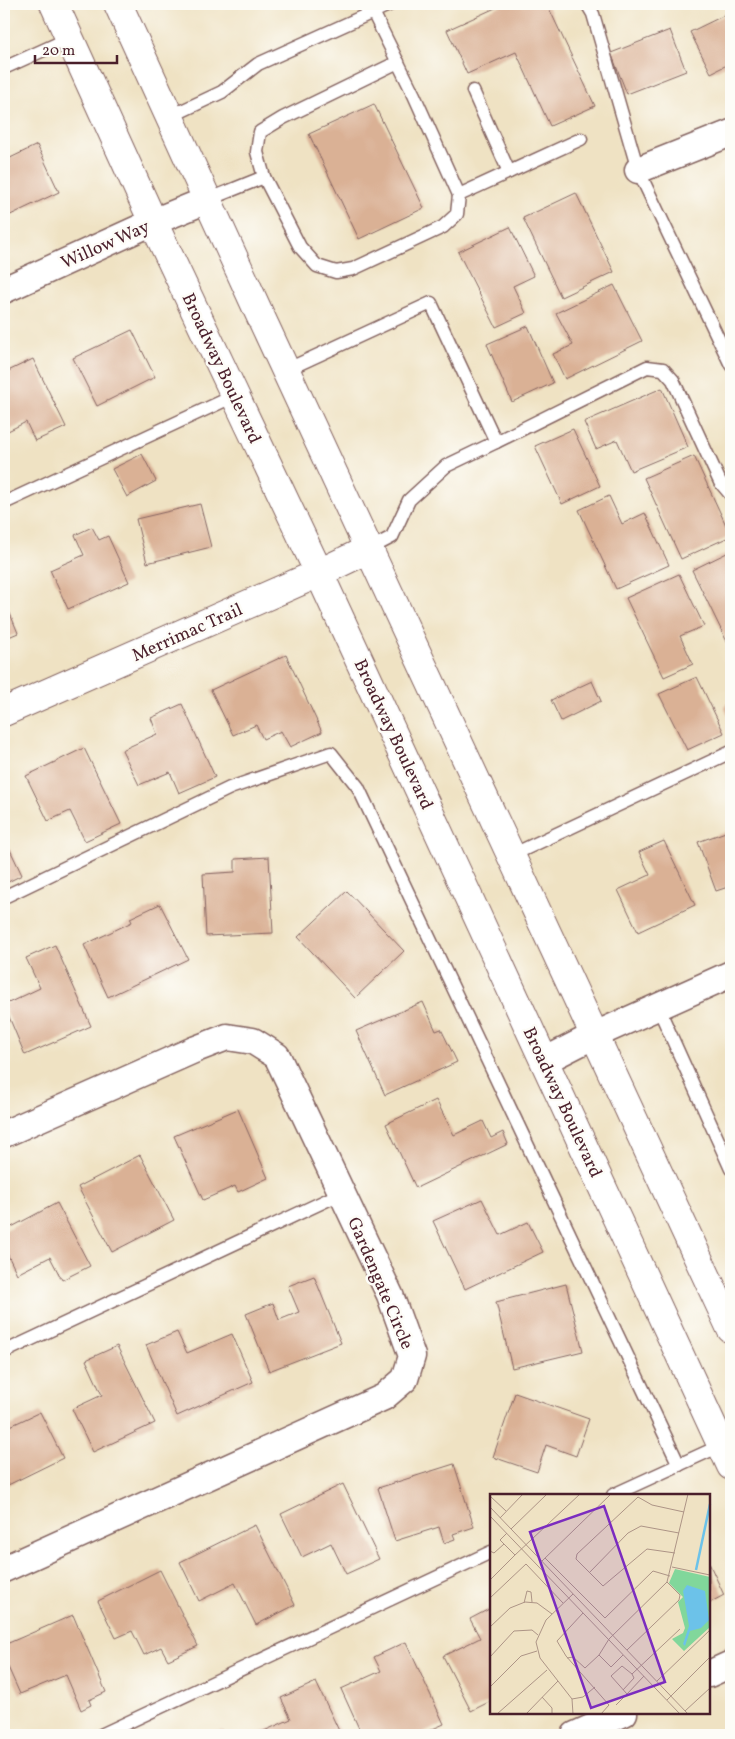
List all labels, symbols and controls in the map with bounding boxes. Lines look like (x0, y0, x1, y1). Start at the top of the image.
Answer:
scale bar (35, 32, 118, 64)
text: 20 m (42, 41, 75, 62)
street label: Willow Way (57, 215, 154, 276)
street label: Broadway Boulevard (175, 289, 267, 448)
street label: Merrimac Trail (128, 598, 247, 669)
street label: Broadway Boulevard (347, 655, 439, 814)
street label: Broadway Boulevard (516, 1023, 608, 1182)
street label: Gardengate Circle (340, 1214, 419, 1354)
inset map (490, 1494, 710, 1714)

